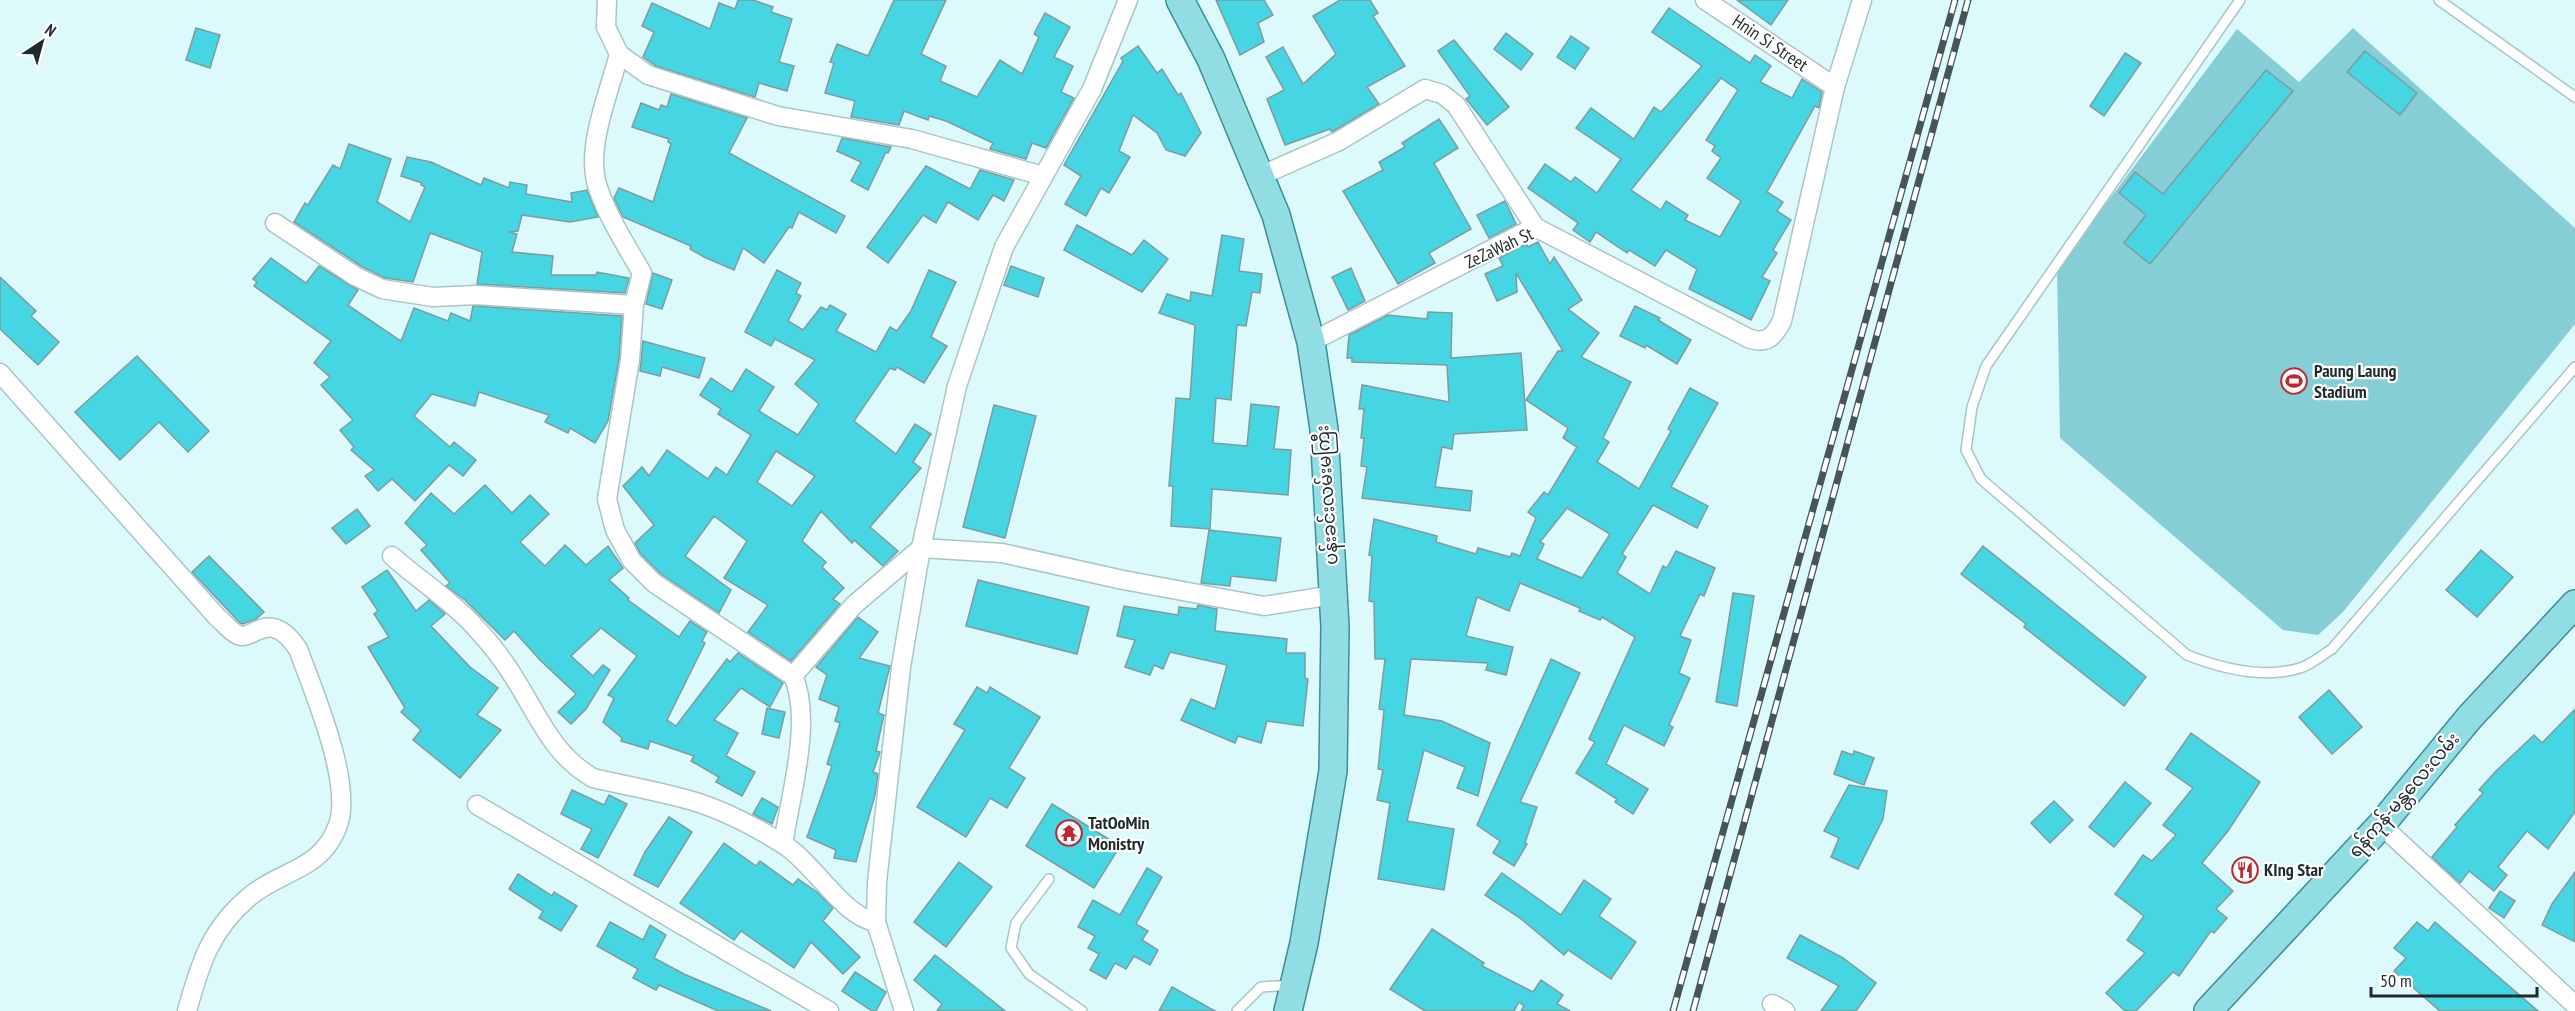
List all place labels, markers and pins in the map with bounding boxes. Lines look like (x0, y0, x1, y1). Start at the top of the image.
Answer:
place label: Paung Laung Stadium (2314, 359, 2397, 403)
sports icon: Paung Laung Stadium (2279, 366, 2309, 396)
place label: TatOoMin Monistry (1088, 811, 1150, 855)
temple icon: TatOoMin Monistry (1054, 818, 1084, 848)
restaurant icon: KIng Star (2230, 855, 2260, 885)
place label: KIng Star (2264, 858, 2324, 881)

